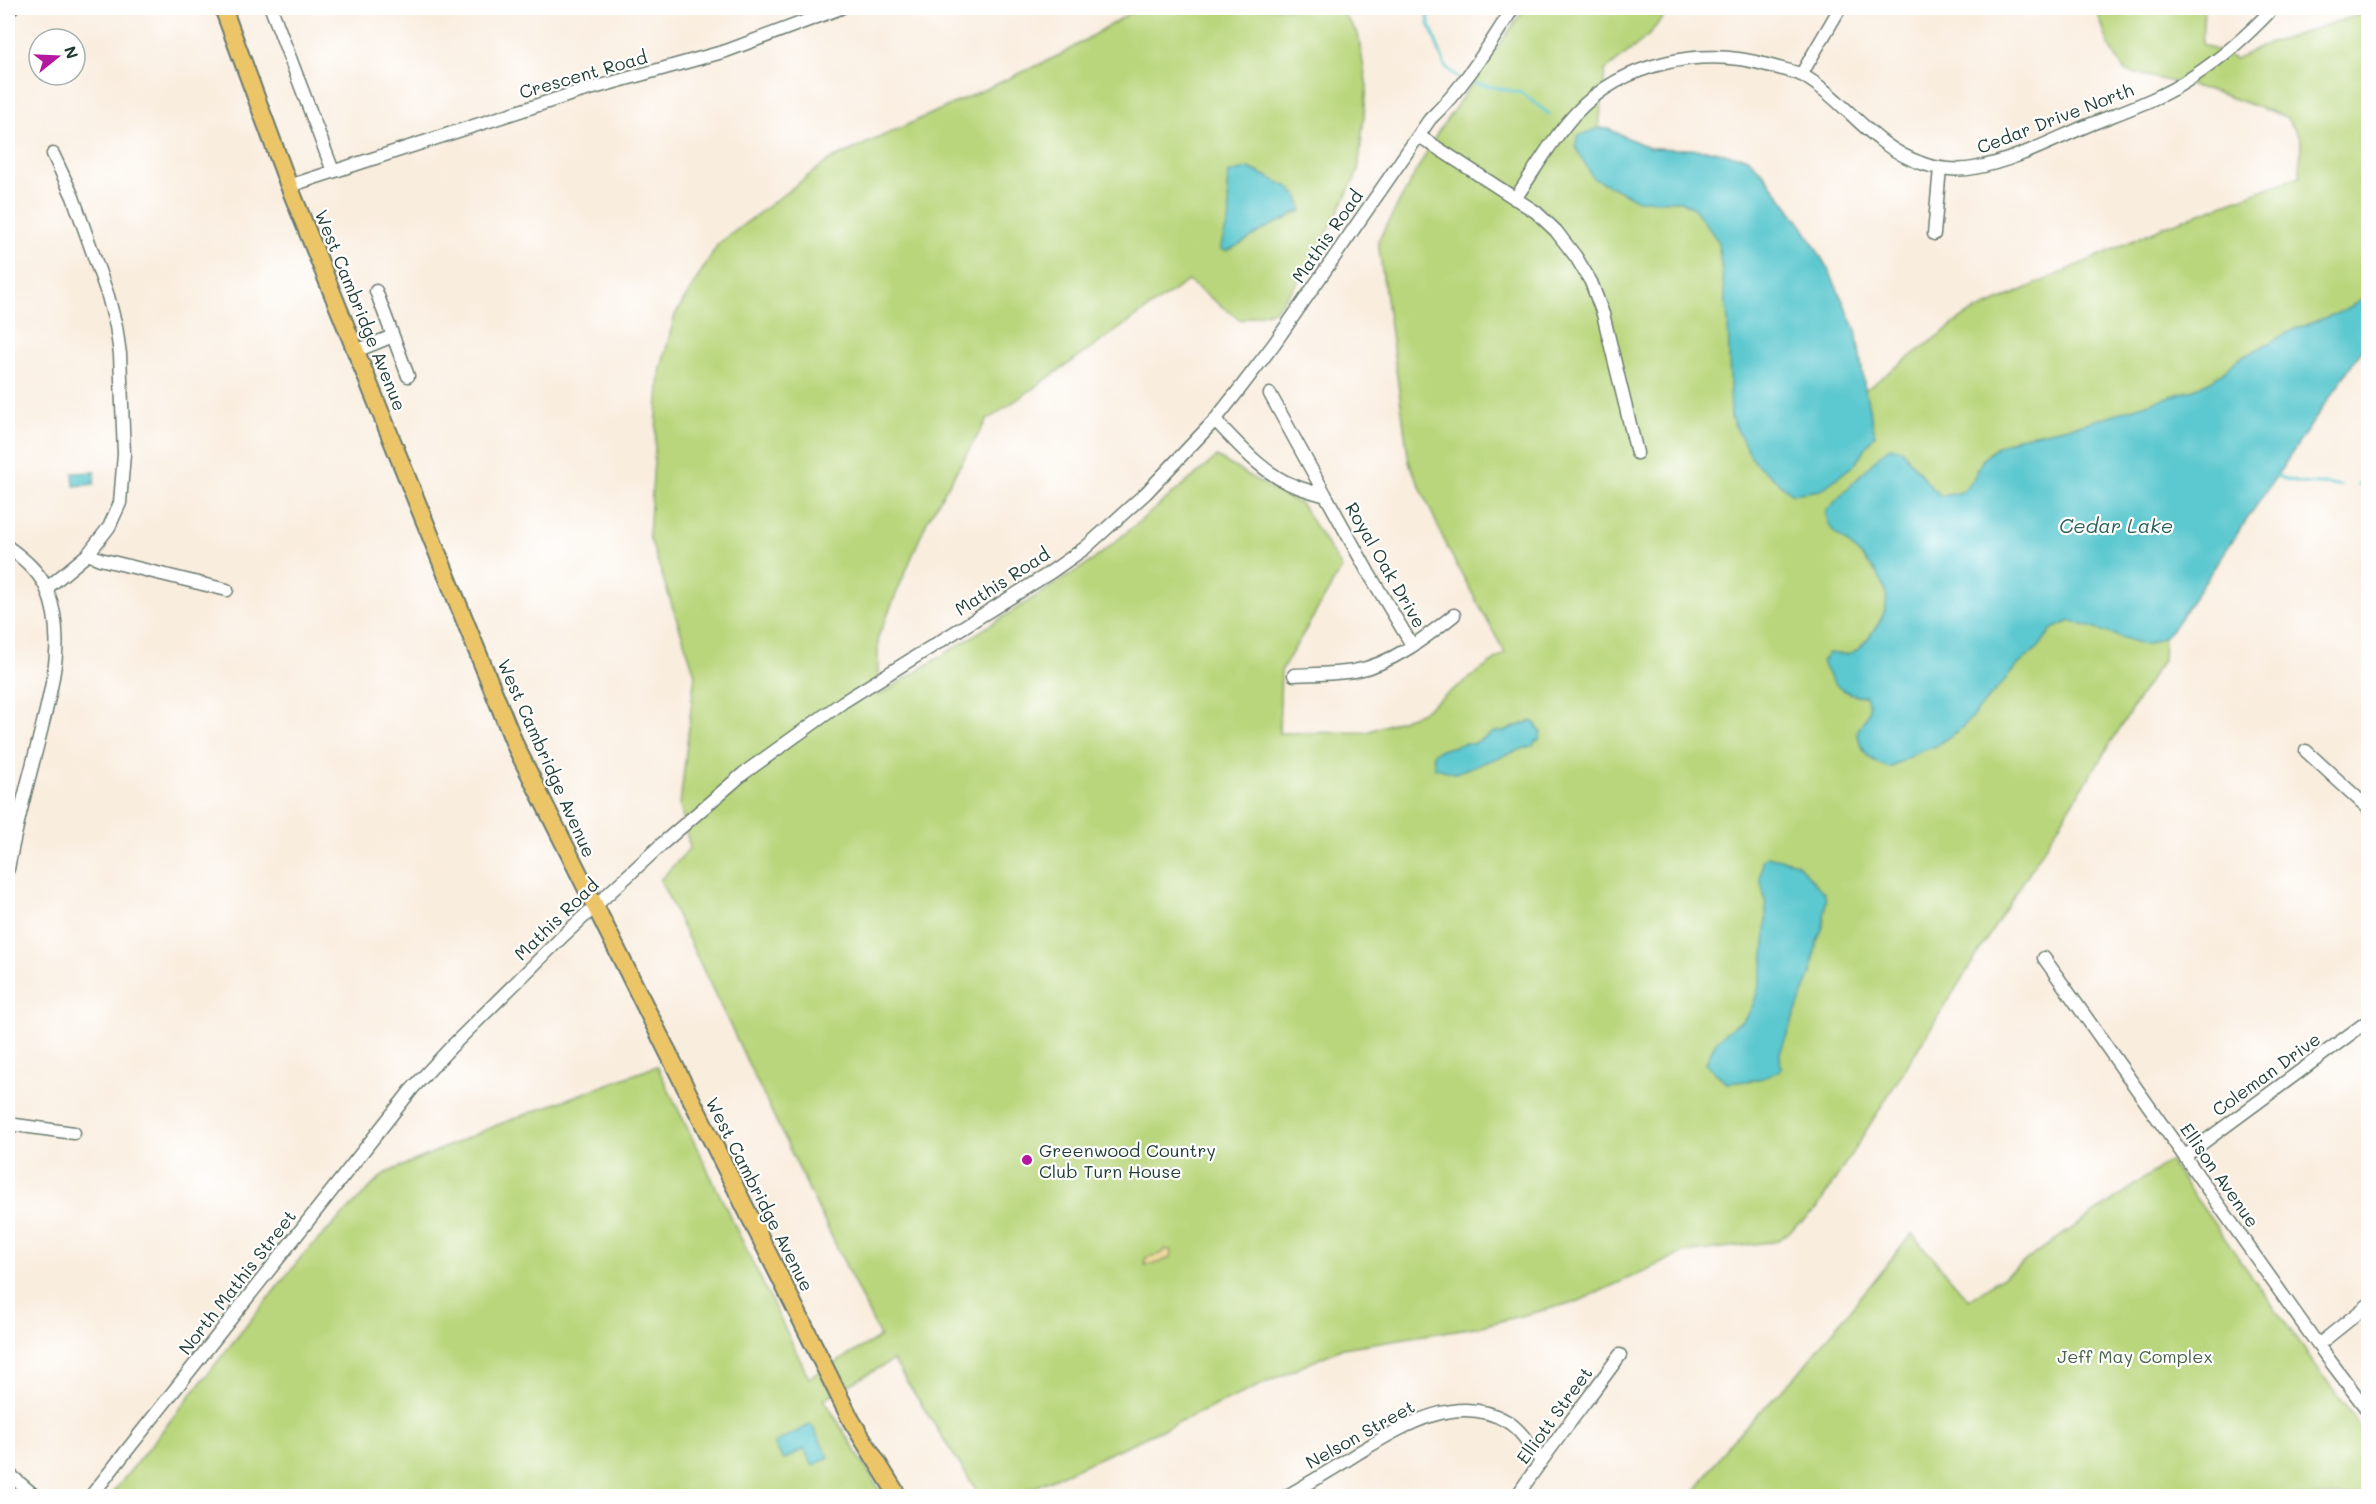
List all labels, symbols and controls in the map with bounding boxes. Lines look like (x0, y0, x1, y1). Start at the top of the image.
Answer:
north arrow (27, 27, 87, 87)
text: N (60, 43, 84, 61)
street label: Crescent Road (516, 44, 650, 104)
street label: Cedar Drive North (1973, 77, 2137, 159)
street label: Mathis Road (1286, 185, 1368, 287)
street label: West Cambridge Avenue (310, 206, 412, 414)
street label: Royal Oak Drive (1340, 498, 1432, 632)
water label: Cedar Lake (2059, 512, 2173, 538)
street label: Mathis Road (950, 541, 1054, 621)
street label: West Cambridge Avenue (492, 655, 602, 861)
street label: Mathis Road (509, 873, 603, 965)
street label: Coleman Drive (2207, 1027, 2325, 1121)
street label: West Cambridge Avenue (701, 1093, 819, 1295)
street label: Ellison Avenue (2175, 1118, 2265, 1232)
place label: Greenwood Country Club Turn House (1039, 1138, 1216, 1183)
marker: Greenwood Country Club Turn House (1020, 1153, 1034, 1167)
street label: North Mathis Street (173, 1205, 301, 1359)
park label: Jeff May Complex (2057, 1344, 2213, 1368)
street label: Elliott Street (1511, 1362, 1597, 1468)
street label: Nelson Street (1301, 1394, 1419, 1474)

